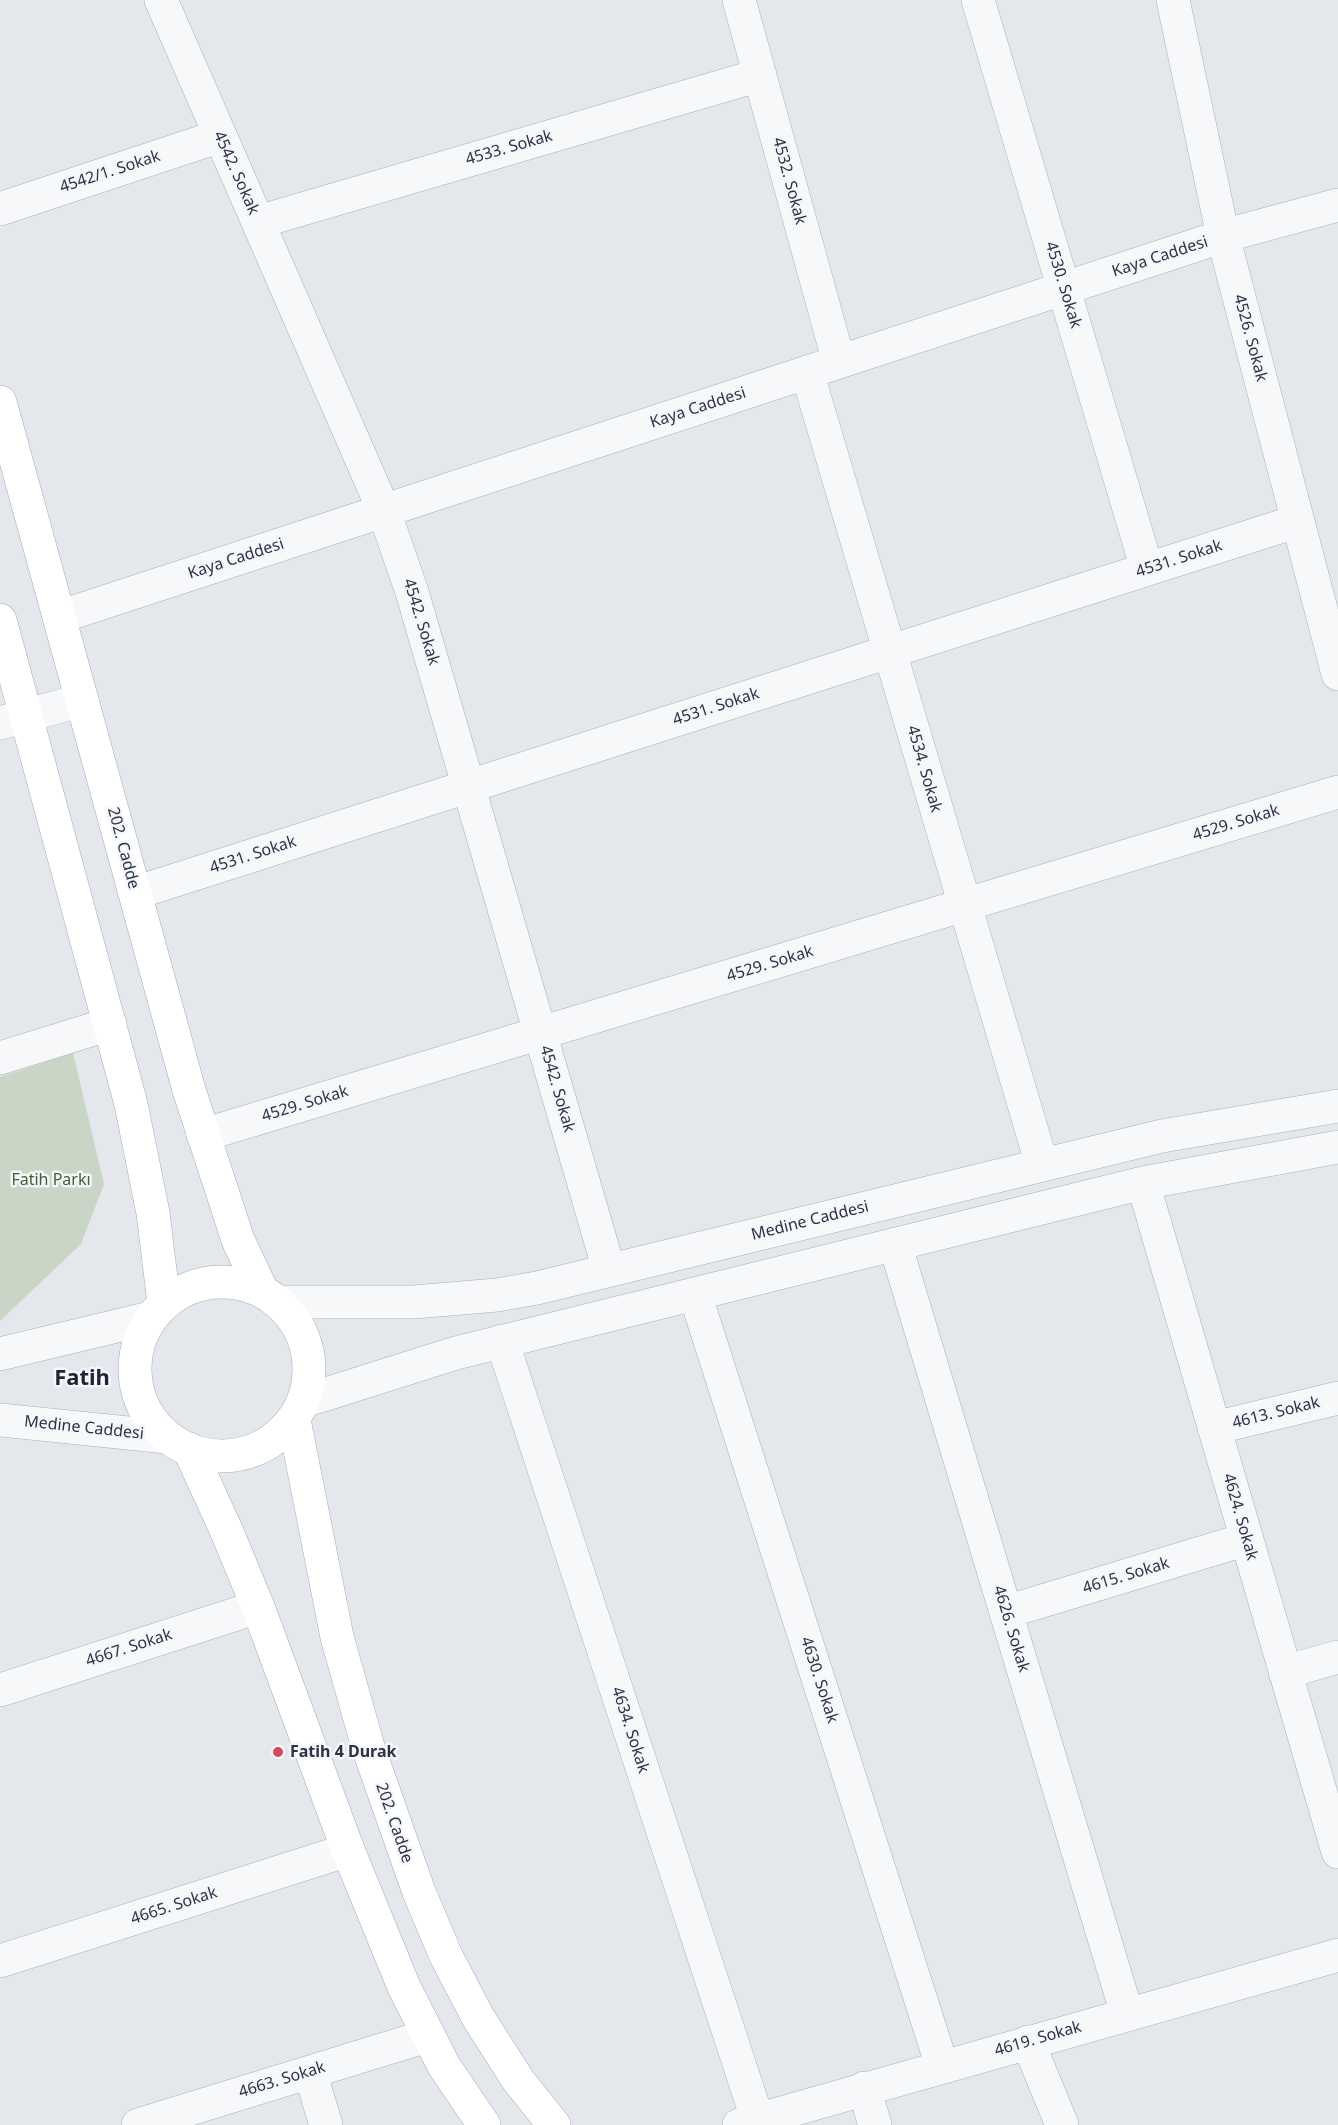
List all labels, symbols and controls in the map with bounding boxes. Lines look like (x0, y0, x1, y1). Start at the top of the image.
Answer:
street label: 4533. Sokak (463, 126, 555, 170)
street label: 4542. Sokak (209, 128, 263, 218)
street label: 4532. Sokak (768, 135, 810, 227)
street label: 4542/1. Sokak (57, 147, 163, 197)
street label: Kaya Caddesi (1110, 232, 1210, 282)
street label: 4530. Sokak (1041, 239, 1085, 331)
street label: 4526. Sokak (1229, 292, 1271, 384)
street label: Kaya Caddesi (648, 383, 748, 433)
street label: Kaya Caddesi (186, 534, 286, 584)
street label: 4531. Sokak (1133, 536, 1225, 582)
street label: 4542. Sokak (399, 576, 443, 668)
street label: 4531. Sokak (670, 684, 762, 730)
street label: 4534. Sokak (902, 723, 946, 815)
street label: 4529. Sokak (1190, 801, 1282, 845)
street label: 202. Cadde (103, 805, 143, 891)
street label: 4531. Sokak (207, 832, 299, 878)
street label: 4529. Sokak (724, 942, 816, 986)
street label: 4542. Sokak (535, 1043, 579, 1135)
street label: 4529. Sokak (259, 1082, 351, 1126)
park label: Fatih Parkı (11, 1170, 91, 1190)
street label: Medine Caddesi (749, 1197, 871, 1245)
district label: Fatih (54, 1366, 110, 1392)
street label: 4613. Sokak (1230, 1393, 1322, 1433)
street label: Medine Caddesi (23, 1412, 145, 1444)
street label: 4624. Sokak (1218, 1471, 1262, 1563)
street label: 4615. Sokak (1080, 1554, 1172, 1598)
street label: 4626. Sokak (989, 1583, 1033, 1675)
street label: 4667. Sokak (83, 1625, 175, 1671)
street label: 4630. Sokak (796, 1634, 842, 1726)
street label: 4634. Sokak (607, 1684, 653, 1776)
place label: Fatih 4 Durak (290, 1742, 396, 1762)
marker: Fatih 4 Durak (271, 1745, 285, 1759)
street label: 202. Cadde (371, 1780, 417, 1866)
street label: 4665. Sokak (128, 1883, 220, 1929)
street label: 4619. Sokak (992, 2017, 1084, 2061)
street label: 4663. Sokak (236, 2058, 328, 2102)

